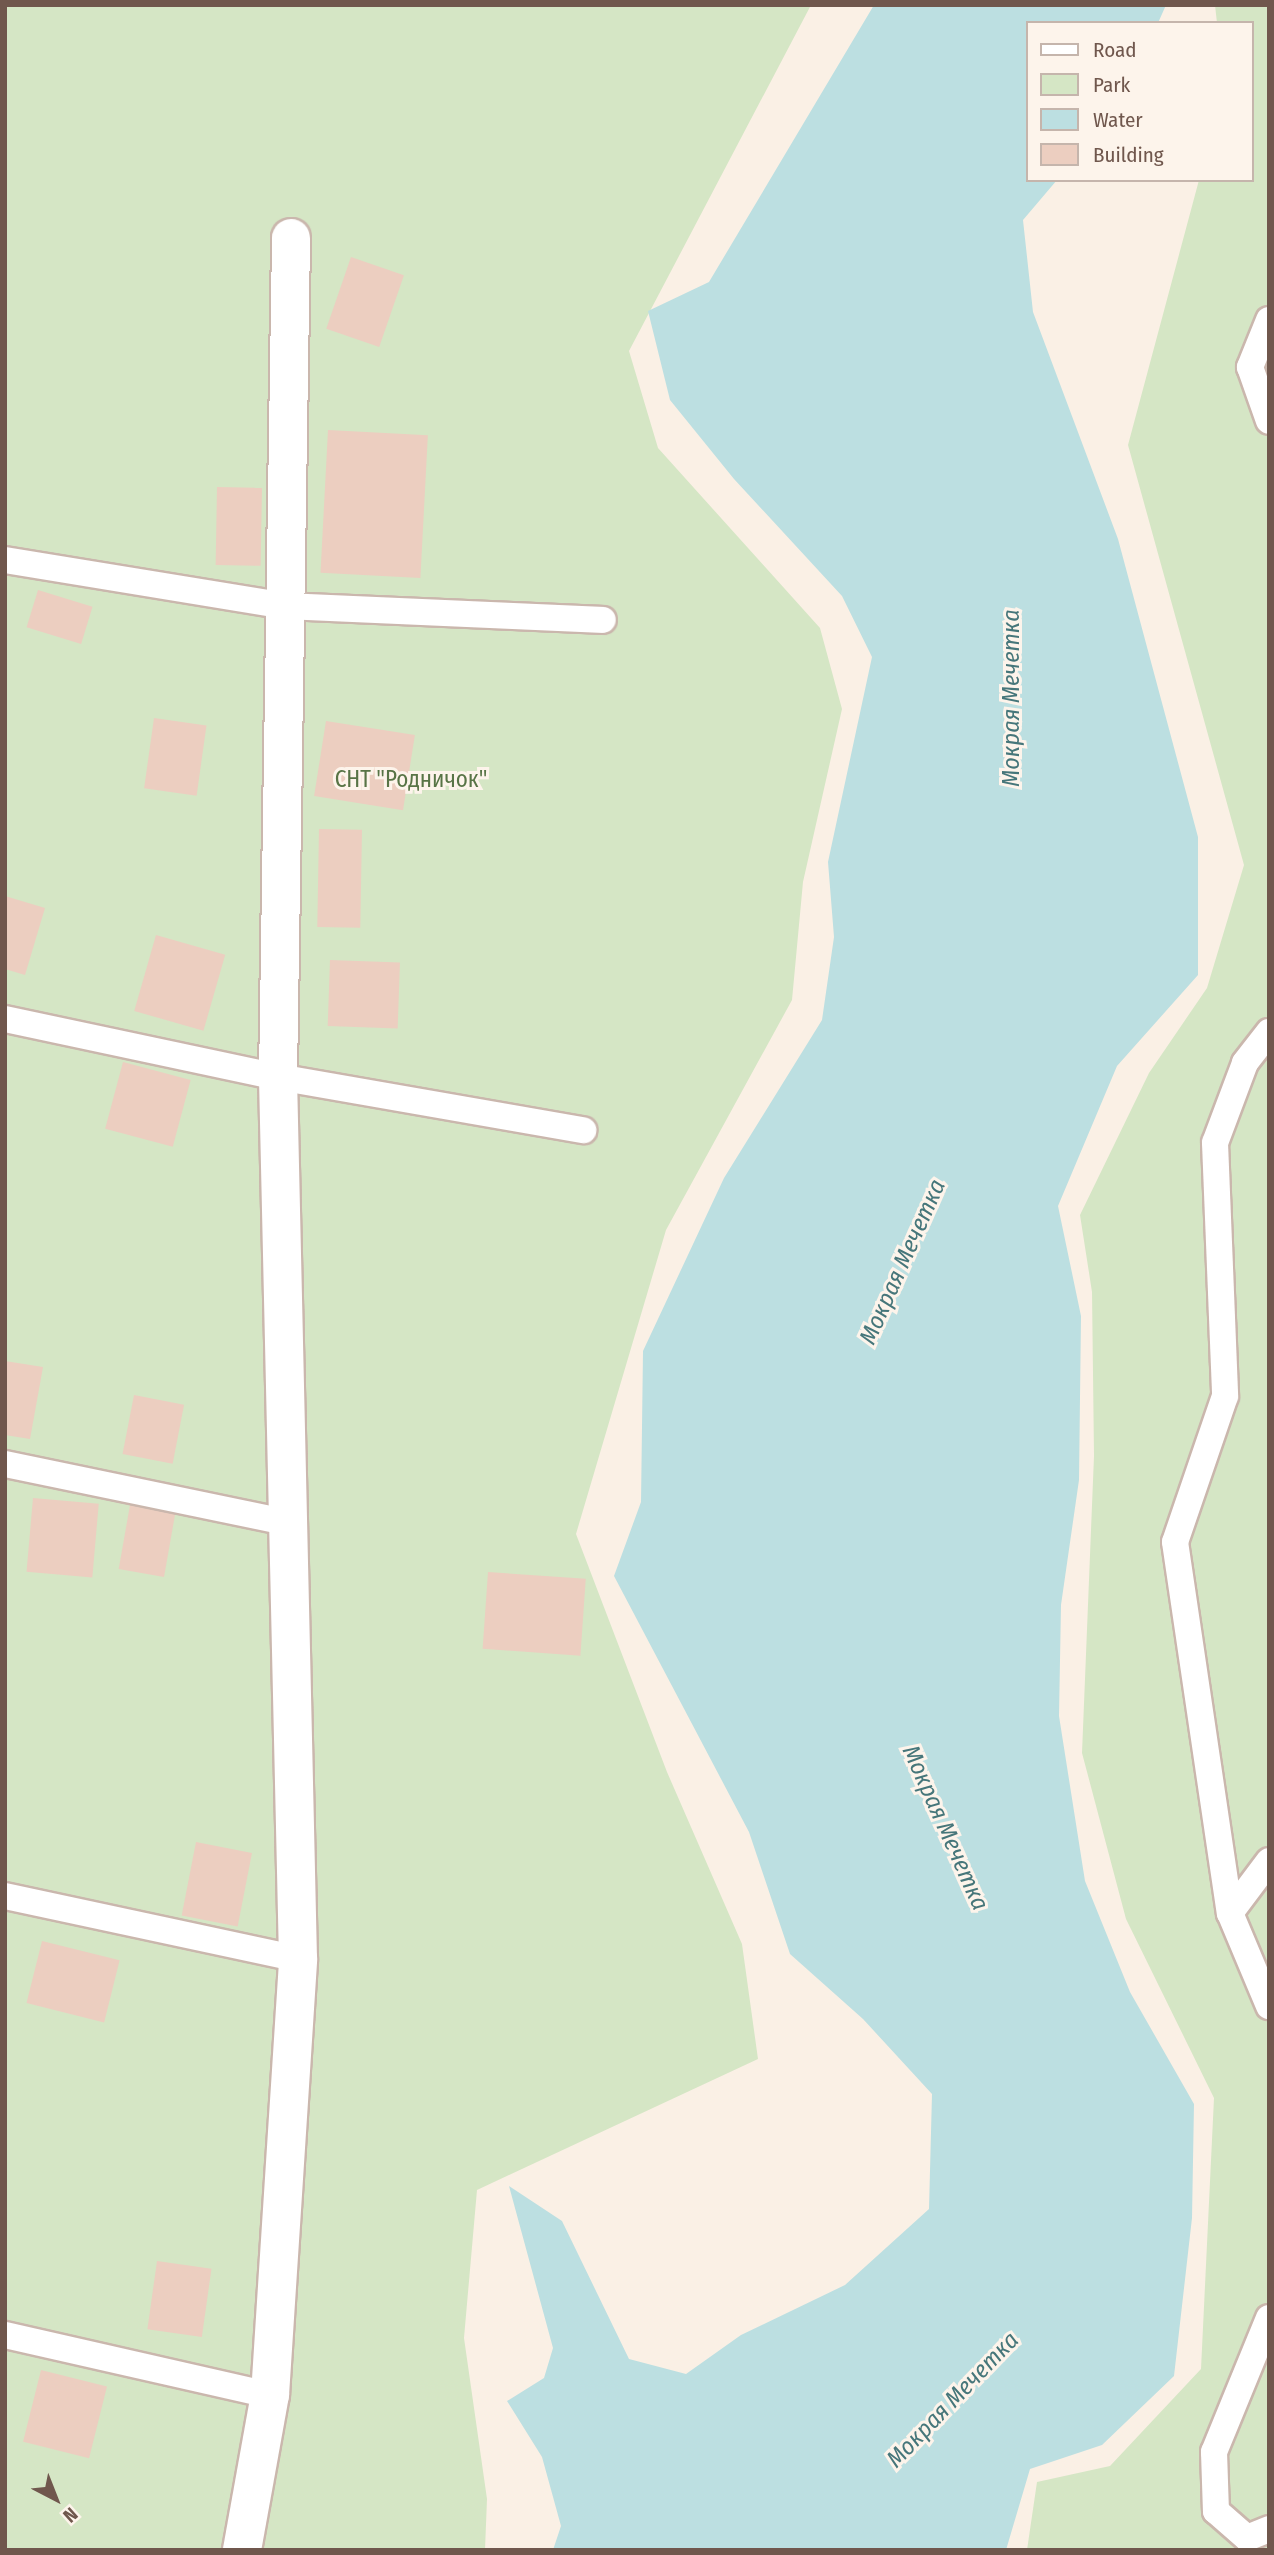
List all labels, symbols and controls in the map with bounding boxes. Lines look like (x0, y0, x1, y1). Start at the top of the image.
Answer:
legend (1026, 21, 1253, 182)
text: Road (1093, 37, 1137, 63)
text: Park (1093, 72, 1130, 98)
text: Water (1093, 107, 1143, 133)
text: Building (1093, 142, 1164, 168)
water label: Мокрая Мечетка (998, 609, 1026, 787)
park label: СНТ "Родничок" (335, 765, 487, 793)
water label: Мокрая Мечетка (854, 1175, 952, 1349)
water label: Мокрая Мечетка (896, 1741, 994, 1915)
water label: Мокрая Мечетка (881, 2326, 1025, 2474)
north arrow (21, 2464, 91, 2534)
text: N (58, 2503, 82, 2527)

